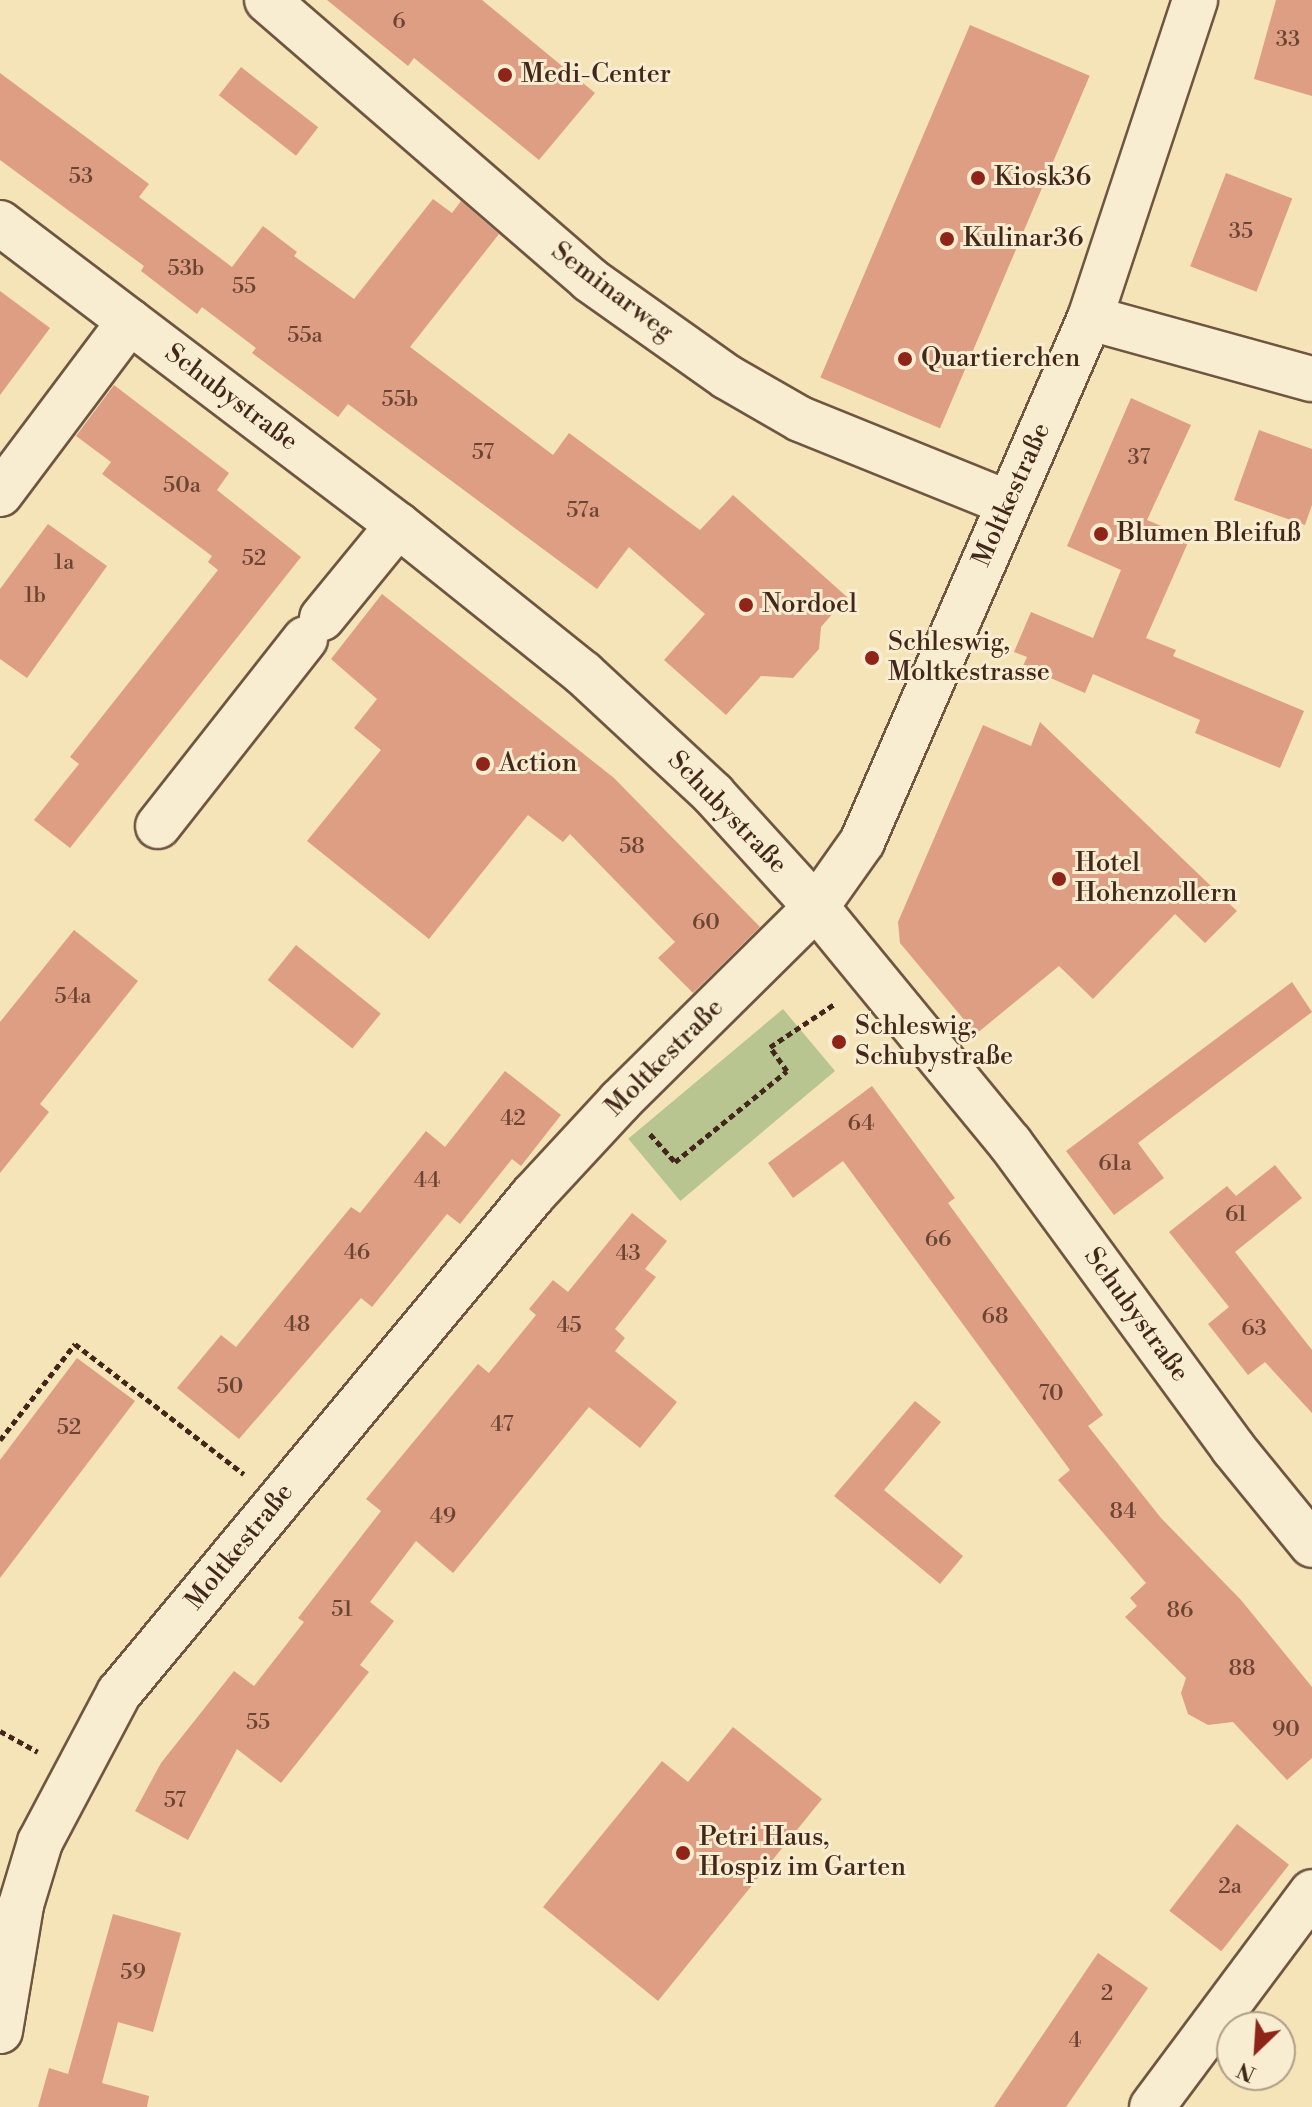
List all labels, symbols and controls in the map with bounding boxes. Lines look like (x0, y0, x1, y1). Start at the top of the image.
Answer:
house number: 6 (392, 9, 406, 35)
house number: 33 (1276, 27, 1300, 53)
place label: Medi-Center (521, 59, 671, 91)
marker: Medi-Center (496, 66, 514, 84)
place label: Kiosk36 (994, 162, 1091, 194)
house number: 53 (69, 164, 93, 190)
marker: Kiosk36 (969, 169, 987, 187)
house number: 35 (1229, 219, 1253, 245)
place label: Kulinar36 (963, 223, 1083, 255)
marker: Kulinar36 (938, 230, 956, 248)
street label: Seminarweg (545, 236, 679, 348)
house number: 53b (168, 256, 204, 282)
house number: 55 (232, 274, 256, 300)
house number: 55a (287, 323, 323, 349)
street label: Schubystraße (158, 338, 304, 458)
place label: Quartierchen (921, 343, 1080, 375)
marker: Quartierchen (896, 350, 914, 368)
house number: 55b (382, 387, 418, 413)
street label: Moltkestraße (966, 418, 1058, 572)
house number: 57 (472, 440, 494, 466)
house number: 37 (1128, 445, 1150, 471)
house number: 50a (163, 473, 201, 499)
house number: 57a (566, 498, 600, 524)
place label: Blumen Bleifuß (1117, 518, 1301, 550)
marker: Blumen Bleifuß (1092, 525, 1110, 543)
house number: 52 (242, 546, 266, 572)
house number: 1a (54, 550, 74, 576)
house number: 1b (24, 583, 46, 609)
place label: Nordoel (762, 589, 857, 621)
marker: Nordoel (737, 596, 755, 614)
place label: Schleswig, Moltkestrasse (888, 627, 1050, 688)
marker: Schleswig, Moltkestrasse (863, 649, 881, 667)
street label: Schubystraße (661, 745, 793, 881)
place label: Action (499, 748, 577, 780)
marker: Action (474, 755, 492, 773)
house number: 58 (619, 834, 645, 860)
place label: Hotel Hohenzollern (1075, 848, 1237, 910)
marker: Hotel Hohenzollern (1050, 870, 1068, 888)
house number: 60 (692, 910, 720, 936)
house number: 54a (55, 984, 91, 1010)
street label: Moltkestraße (600, 993, 730, 1123)
place label: Schleswig, Schubystraße (855, 1011, 1013, 1072)
marker: Schleswig, Schubystraße (830, 1033, 848, 1051)
house number: 42 (500, 1106, 526, 1132)
house number: 64 (848, 1111, 874, 1137)
house number: 61a (1098, 1151, 1132, 1177)
house number: 44 (414, 1168, 440, 1194)
house number: 61 (1225, 1202, 1247, 1228)
house number: 66 (925, 1227, 951, 1253)
house number: 46 (344, 1240, 370, 1266)
house number: 43 (615, 1241, 641, 1267)
street label: Schubystraße (1077, 1242, 1195, 1388)
house number: 68 (982, 1304, 1008, 1330)
house number: 48 (284, 1312, 310, 1338)
house number: 45 (556, 1313, 582, 1339)
house number: 63 (1241, 1316, 1267, 1342)
house number: 50 (217, 1374, 243, 1400)
house number: 70 (1038, 1381, 1064, 1407)
house number: 47 (490, 1412, 514, 1438)
house number: 52 (57, 1415, 81, 1441)
street label: Moltkestraße (179, 1477, 301, 1617)
house number: 84 (1110, 1499, 1136, 1525)
house number: 49 (430, 1504, 456, 1530)
house number: 51 (331, 1597, 353, 1623)
house number: 86 (1167, 1598, 1193, 1624)
house number: 88 (1229, 1656, 1255, 1682)
house number: 55 (246, 1710, 270, 1736)
house number: 90 (1272, 1717, 1300, 1743)
house number: 57 (164, 1788, 186, 1814)
place label: Petri Haus, Hospiz im Garten (699, 1822, 906, 1884)
marker: Petri Haus, Hospiz im Garten (674, 1844, 692, 1862)
house number: 2a (1218, 1874, 1242, 1900)
house number: 59 (120, 1960, 146, 1986)
house number: 2 (1101, 1981, 1113, 2007)
north arrow (1216, 2011, 1296, 2091)
house number: 4 (1068, 2028, 1082, 2054)
text: N (1233, 2055, 1260, 2087)

